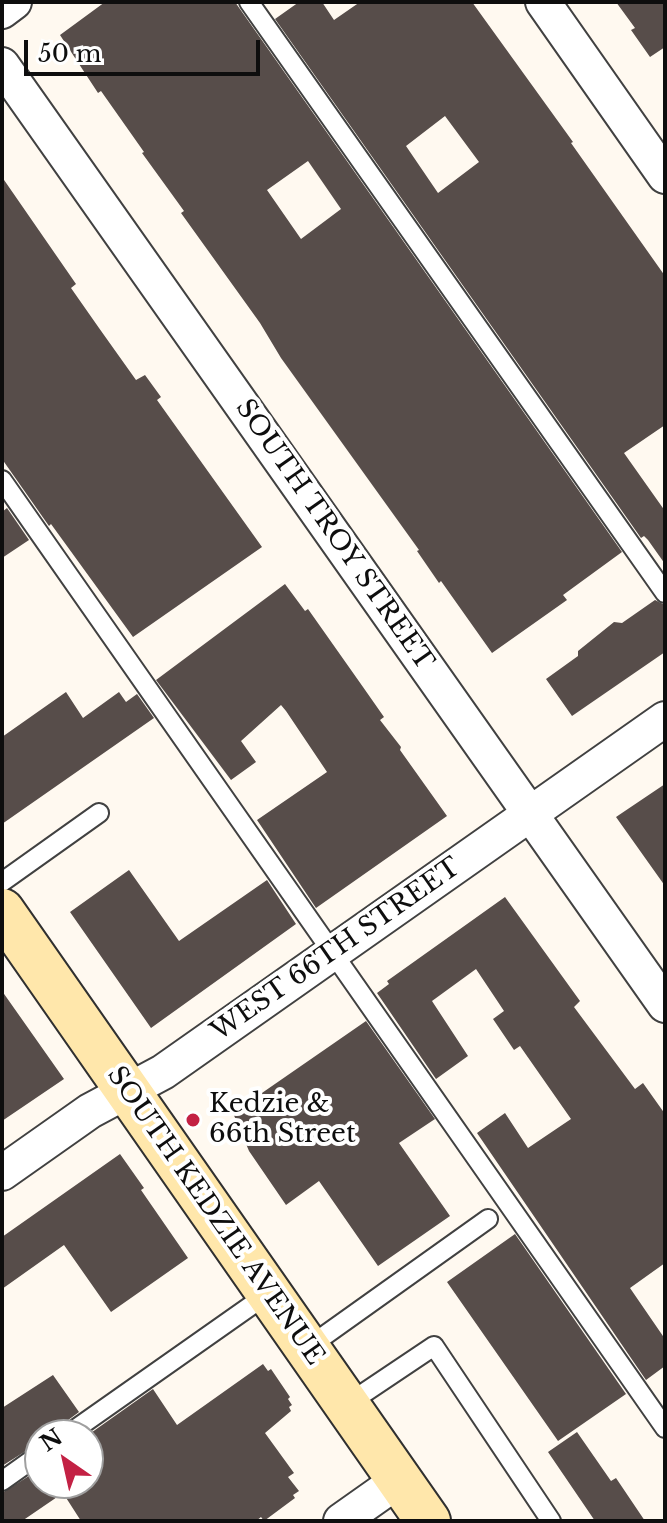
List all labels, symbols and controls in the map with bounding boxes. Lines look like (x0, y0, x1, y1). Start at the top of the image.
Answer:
scale bar (28, 24, 264, 74)
text: 50 m (38, 39, 101, 68)
street label: SOUTH TROY STREET (228, 394, 440, 676)
street label: WEST 66TH STREET (205, 852, 467, 1048)
street label: SOUTH KEDZIE AVENUE (100, 1061, 330, 1371)
place label: Kedzie & 66th Street (209, 1089, 356, 1150)
marker: Kedzie & 66th Street (184, 1111, 202, 1129)
north arrow (24, 1419, 104, 1499)
text: N (35, 1423, 68, 1457)

